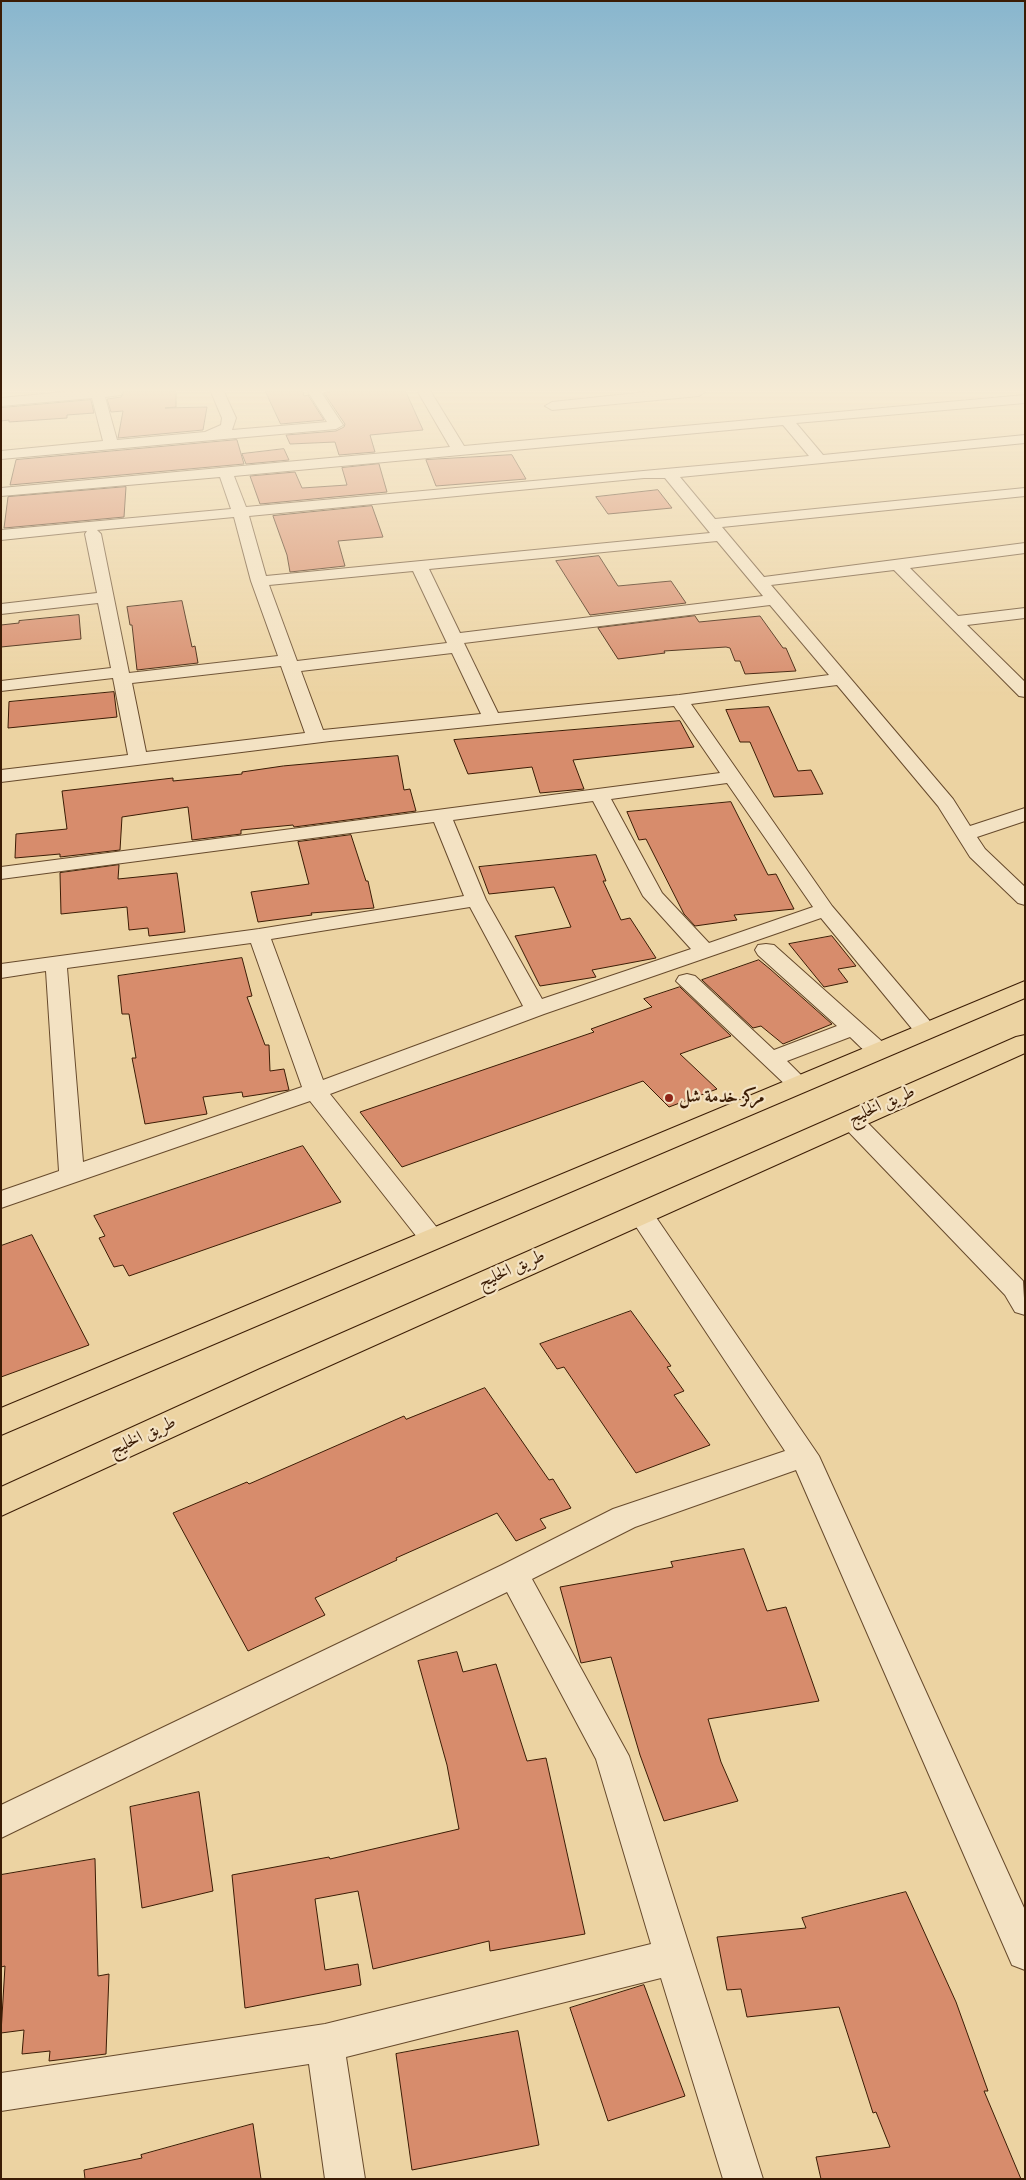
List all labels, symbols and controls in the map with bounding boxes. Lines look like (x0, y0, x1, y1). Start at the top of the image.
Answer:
street label: طريق الخليج (845, 1082, 919, 1130)
place label: مركز خدمة شل (679, 1087, 764, 1109)
marker: مركز خدمة شل (663, 1092, 675, 1104)
street label: طريق الخليج (475, 1246, 549, 1294)
street label: طريق الخليج (106, 1412, 180, 1462)

